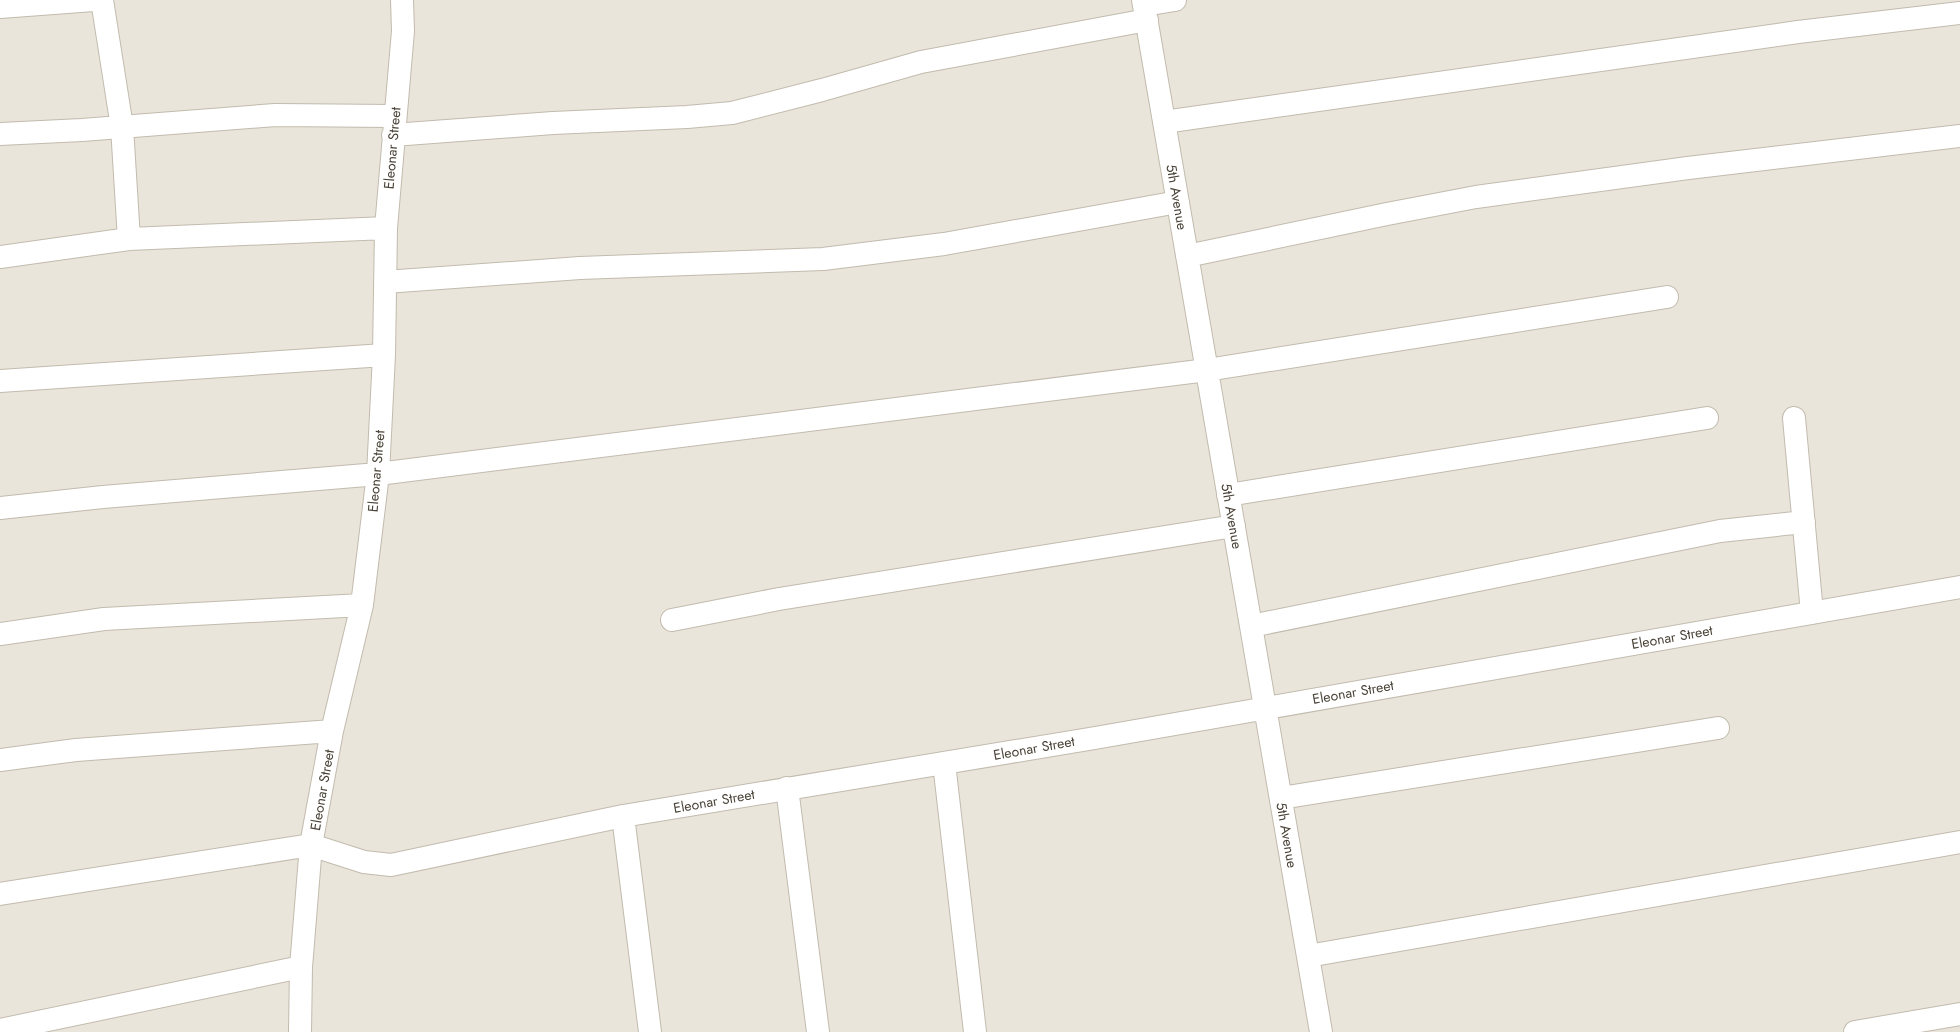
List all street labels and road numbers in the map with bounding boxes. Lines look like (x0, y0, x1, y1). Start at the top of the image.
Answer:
street label: Eleonar Street (378, 106, 406, 190)
street label: 5th Avenue (1161, 163, 1193, 231)
street label: Eleonar Street (362, 429, 390, 513)
street label: 5th Avenue (1216, 482, 1248, 550)
street label: Eleonar Street (1630, 620, 1715, 654)
street label: Eleonar Street (1311, 675, 1396, 709)
street label: Eleonar Street (992, 731, 1077, 765)
street label: Eleonar Street (305, 747, 339, 832)
street label: Eleonar Street (672, 784, 757, 818)
street label: 5th Avenue (1271, 801, 1303, 869)

